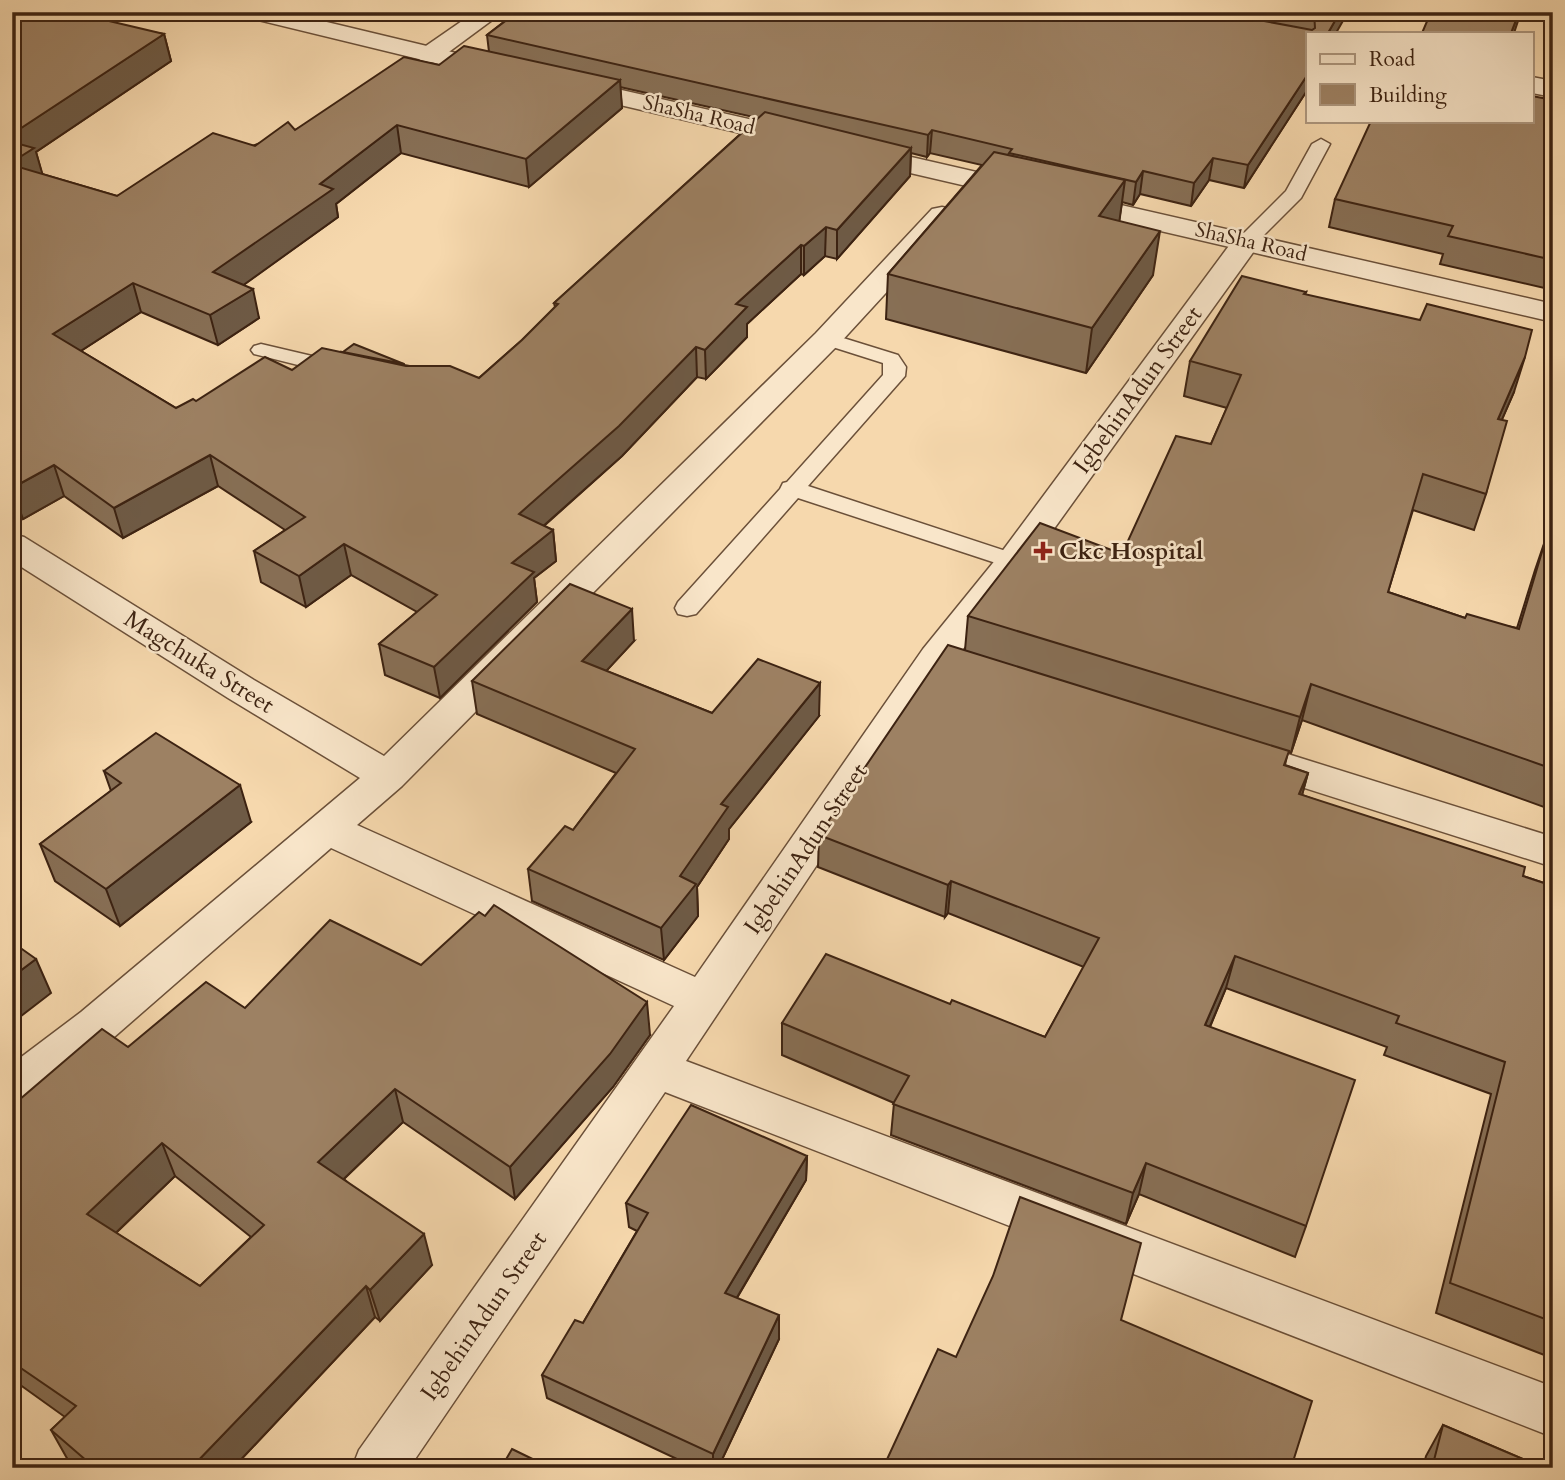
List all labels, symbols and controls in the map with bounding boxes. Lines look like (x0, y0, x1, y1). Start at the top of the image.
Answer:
legend (1306, 32, 1534, 122)
text: Road (1369, 45, 1415, 74)
text: Building (1369, 81, 1447, 110)
street label: ShaSha Road (640, 88, 758, 142)
street label: ShaSha Road (1192, 215, 1310, 269)
street label: IgbehinAdun Street (1066, 299, 1210, 481)
place label: Ckc Hospital (1059, 535, 1203, 568)
marker: Ckc Hospital (1033, 541, 1053, 561)
street label: Magchuka Street (118, 603, 281, 722)
street label: IgbehinAdun Street (736, 757, 876, 941)
street label: IgbehinAdun Street (413, 1224, 555, 1407)

